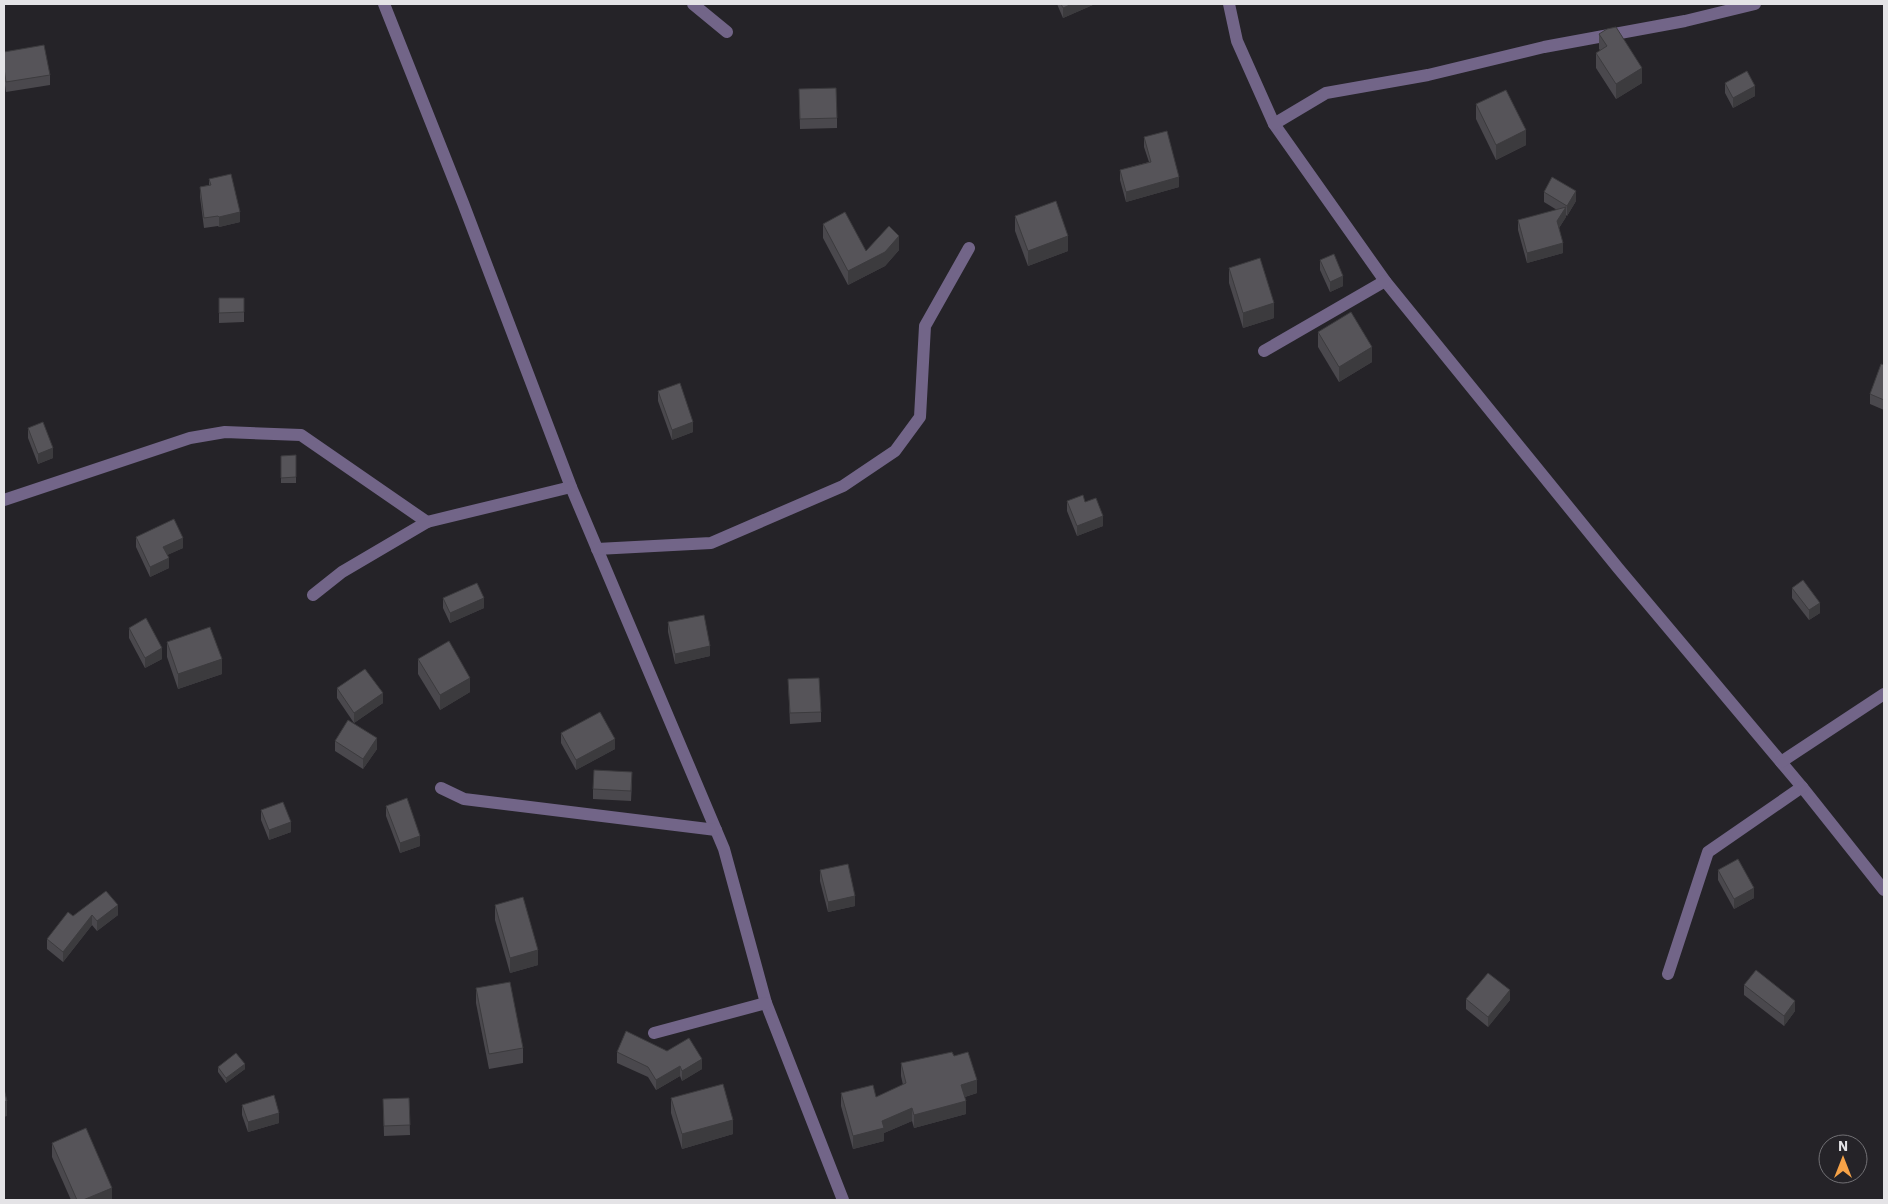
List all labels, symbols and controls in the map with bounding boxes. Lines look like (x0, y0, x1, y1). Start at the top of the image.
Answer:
north arrow (1818, 1134, 1868, 1184)
text: N (1838, 1137, 1848, 1155)

